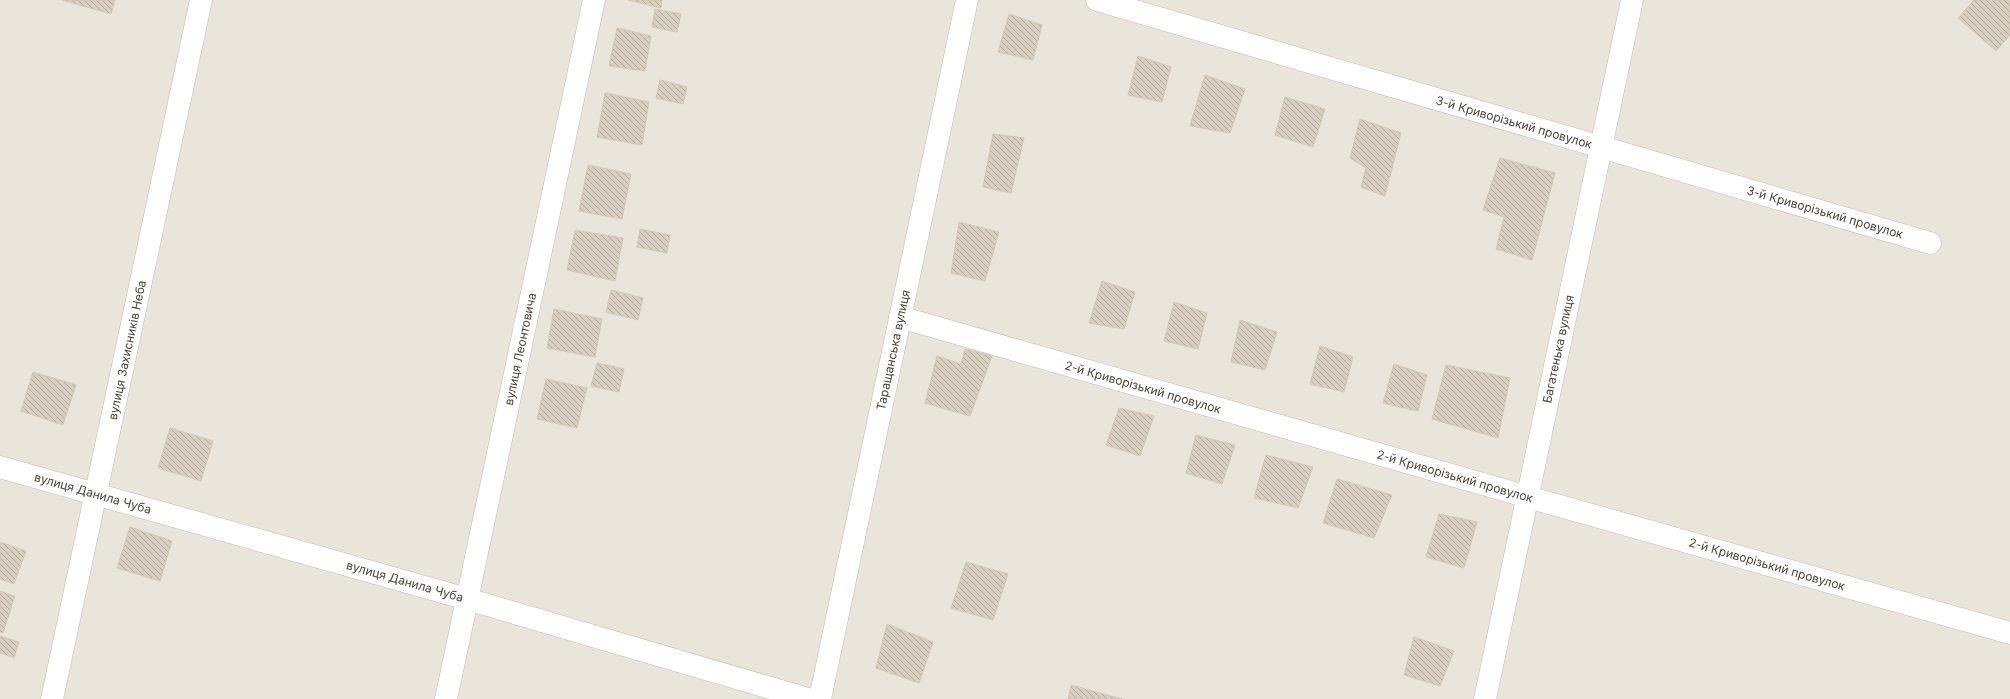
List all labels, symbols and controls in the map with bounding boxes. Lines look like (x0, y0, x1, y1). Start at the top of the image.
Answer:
street label: 3-й Криворізький провулок (1434, 92, 1594, 152)
street label: 3-й Криворізький провулок (1745, 182, 1905, 242)
street label: вулиця Захисників Неба (105, 279, 149, 421)
street label: Таращанська вулиця (873, 288, 913, 412)
street label: вулиця Леонтовича (501, 291, 539, 407)
street label: Багатенька вулиця (1539, 294, 1577, 404)
street label: 2-й Криворізький провулок (1063, 357, 1223, 417)
street label: 2-й Криворізький провулок (1375, 446, 1535, 506)
street label: вулиця Данила Чуба (33, 469, 153, 517)
street label: 2-й Криворізький провулок (1687, 534, 1847, 594)
street label: вулиця Данила Чуба (345, 557, 465, 605)

